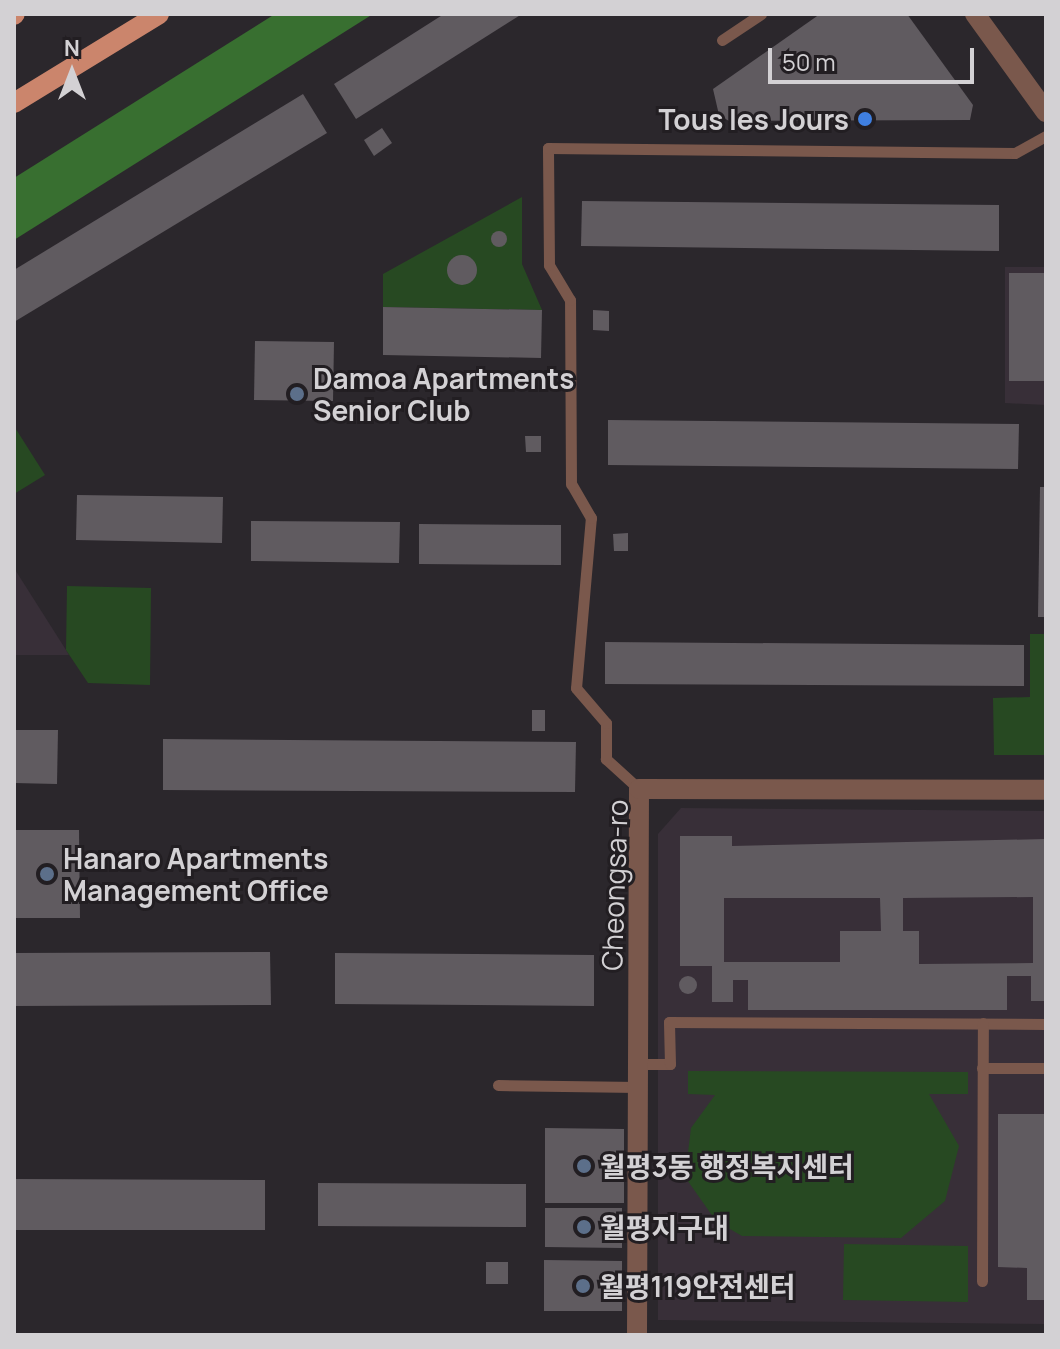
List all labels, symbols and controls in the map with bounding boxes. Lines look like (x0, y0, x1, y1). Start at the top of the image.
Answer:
north arrow (32, 32, 112, 112)
scale bar (772, 32, 978, 82)
text: N (64, 33, 80, 63)
text: 50 m (782, 45, 836, 78)
place label: Tous les Jours (659, 102, 849, 136)
marker: Tous les Jours (856, 110, 874, 128)
place label: Damoa Apartments Senior Club (313, 361, 574, 427)
marker: Damoa Apartments Senior Club (288, 385, 306, 403)
street label: Cheongsa-ro (594, 799, 634, 971)
place label: Hanaro Apartments Management Office (63, 841, 329, 907)
marker: Hanaro Apartments Management Office (38, 865, 56, 883)
place label: 월평3동 행정복지센터 (600, 1149, 854, 1183)
marker: 월평3동 행정복지센터 (575, 1157, 593, 1175)
place label: 월평지구대 (600, 1210, 729, 1244)
marker: 월평지구대 (575, 1218, 593, 1236)
place label: 월평119안전센터 (599, 1269, 795, 1303)
marker: 월평119안전센터 (574, 1277, 592, 1295)

